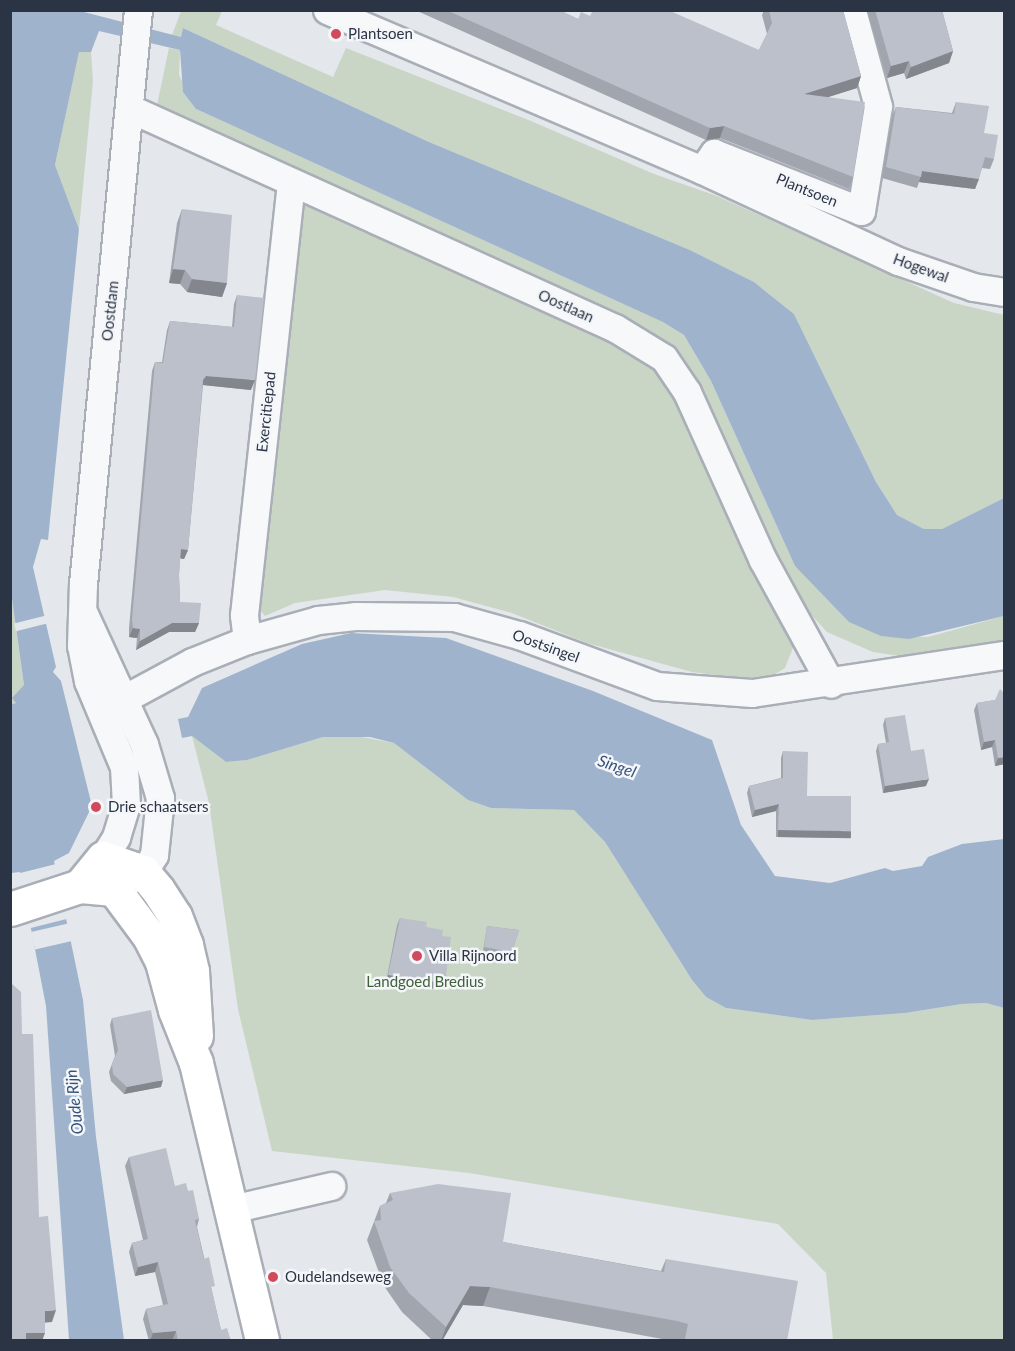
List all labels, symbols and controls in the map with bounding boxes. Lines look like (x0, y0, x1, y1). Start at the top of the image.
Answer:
place label: Plantsoen (348, 25, 413, 43)
marker: Plantsoen (329, 27, 343, 41)
street label: Plantsoen (774, 170, 840, 210)
street label: Hogewal (891, 250, 951, 286)
street label: Oostdam (98, 280, 122, 342)
street label: Oostlaan (535, 286, 597, 326)
street label: Exercitiepad (253, 371, 279, 453)
street label: Oostsingel (510, 626, 582, 666)
water label: Singel (595, 751, 639, 781)
place label: Drie schaatsers (108, 798, 209, 816)
marker: Drie schaatsers (89, 800, 103, 814)
place label: Villa Rijnoord (429, 947, 517, 965)
marker: Villa Rijnoord (410, 949, 424, 963)
park label: Landgoed Bredius (366, 973, 484, 991)
water label: Oude Rijn (61, 1069, 87, 1135)
place label: Oudelandseweg (285, 1268, 391, 1286)
marker: Oudelandseweg (266, 1270, 280, 1284)

